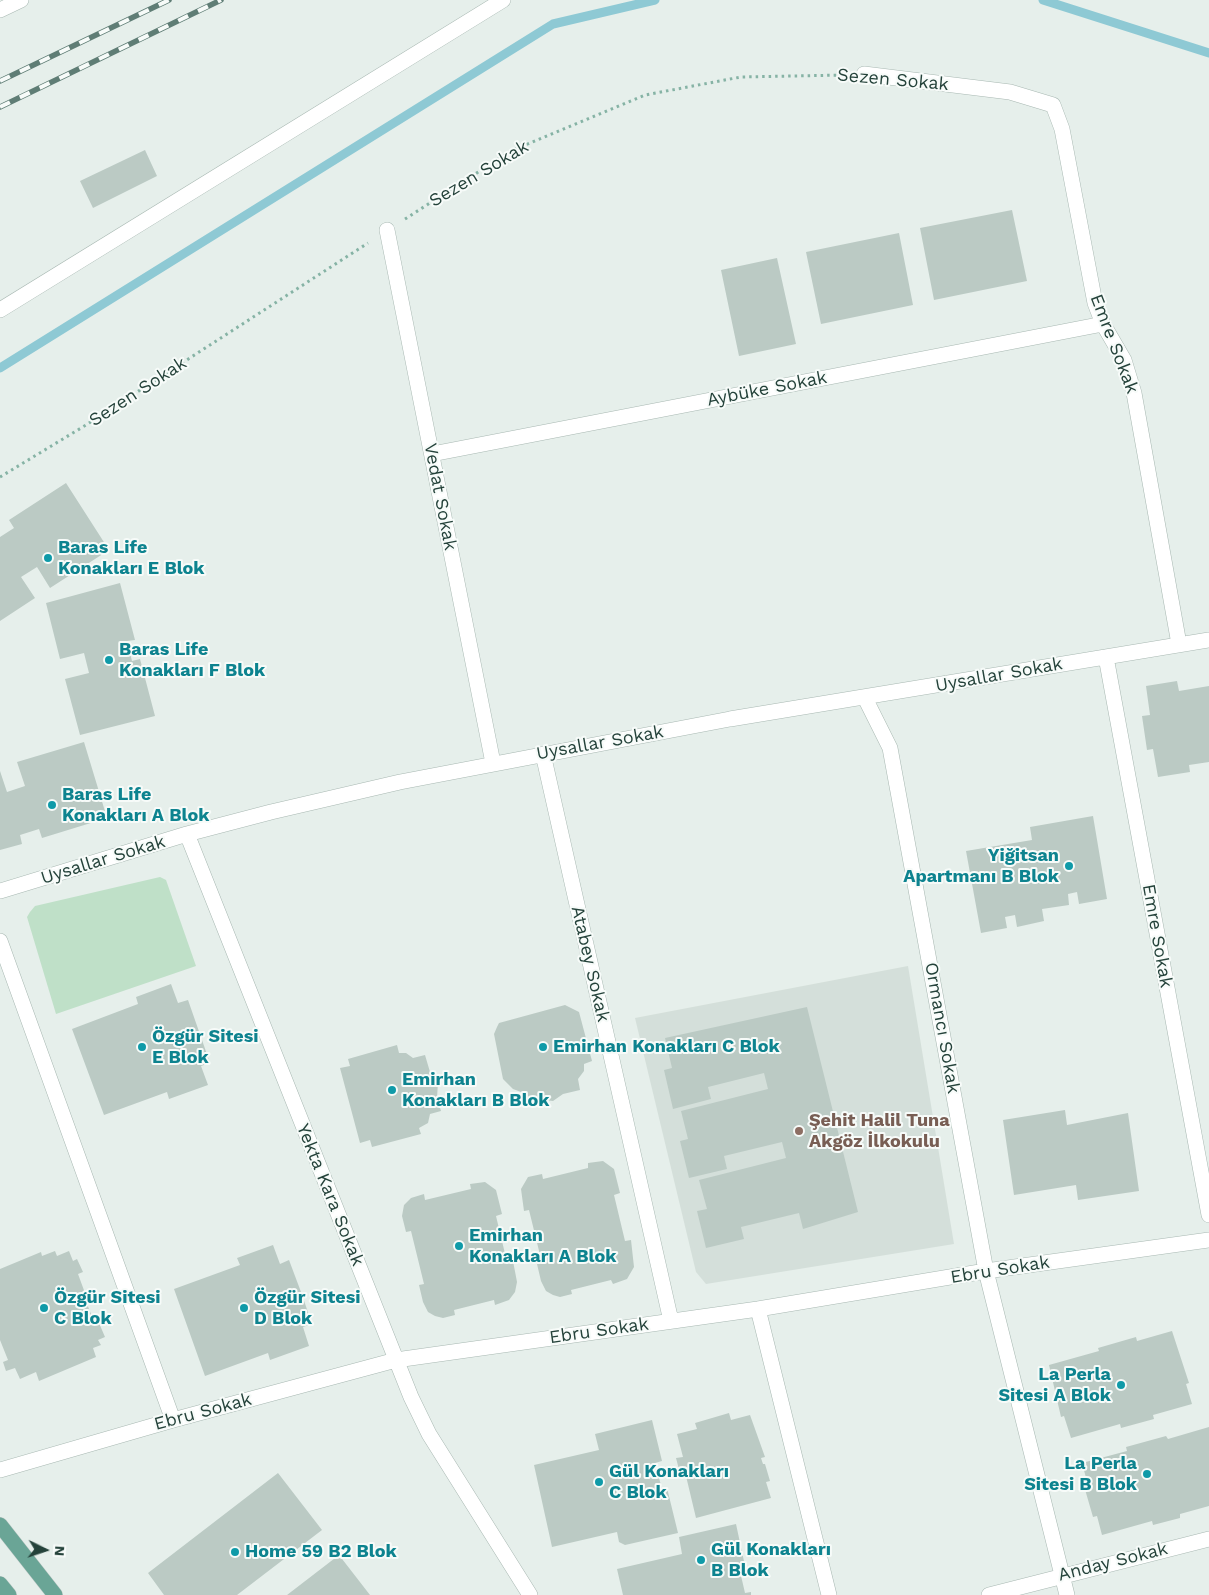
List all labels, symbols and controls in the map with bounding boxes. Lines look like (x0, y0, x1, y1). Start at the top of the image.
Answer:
street label: Sezen Sokak (836, 64, 950, 96)
street label: Sezen Sokak (426, 136, 532, 212)
street label: Emre Sokak (1085, 291, 1143, 397)
street label: Sezen Sokak (85, 352, 191, 432)
street label: Aybüke Sokak (705, 367, 829, 411)
street label: Vedat Sokak (419, 442, 461, 552)
place label: Baras Life Konakları E Blok (58, 537, 205, 580)
marker: Baras Life Konakları E Blok (42, 552, 54, 564)
place label: Baras Life Konakları F Blok (119, 639, 265, 682)
street label: Uysallar Sokak (934, 653, 1064, 697)
marker: Baras Life Konakları F Blok (103, 654, 115, 666)
street label: Uysallar Sokak (535, 721, 665, 765)
place label: Baras Life Konakları A Blok (62, 784, 209, 826)
marker: Baras Life Konakları A Blok (46, 799, 58, 811)
street label: Uysallar Sokak (38, 831, 168, 889)
place label: Yiğitsan Apartmanı B Blok (903, 845, 1059, 888)
marker: Yiğitsan Apartmanı B Blok (1063, 860, 1075, 872)
street label: Emre Sokak (1137, 882, 1177, 990)
street label: Atabey Sokak (566, 904, 614, 1024)
street label: Ormancı Sokak (920, 961, 964, 1095)
place label: Özgür Sitesi E Blok (152, 1026, 259, 1068)
place label: Emirhan Konakları C Blok (553, 1036, 780, 1058)
marker: Özgür Sitesi E Blok (136, 1041, 148, 1053)
marker: Emirhan Konakları C Blok (537, 1041, 549, 1053)
place label: Emirhan Konakları B Blok (402, 1069, 550, 1112)
marker: Emirhan Konakları B Blok (386, 1084, 398, 1096)
place label: Şehit Halil Tuna Akgöz İlkokulu (809, 1110, 950, 1152)
street label: Yekta Kara Sokak (292, 1121, 368, 1269)
marker: Şehit Halil Tuna Akgöz İlkokulu (793, 1125, 805, 1137)
place label: Emirhan Konakları A Blok (469, 1225, 616, 1268)
marker: Emirhan Konakları A Blok (453, 1240, 465, 1252)
street label: Ebru Sokak (949, 1252, 1051, 1288)
place label: Özgür Sitesi C Blok (54, 1287, 161, 1330)
place label: Özgür Sitesi D Blok (254, 1287, 361, 1330)
marker: Özgür Sitesi C Blok (38, 1302, 50, 1314)
marker: Özgür Sitesi D Blok (238, 1302, 250, 1314)
street label: Ebru Sokak (548, 1313, 650, 1349)
place label: La Perla Sitesi A Blok (998, 1364, 1111, 1406)
marker: La Perla Sitesi A Blok (1115, 1379, 1127, 1391)
street label: Ebru Sokak (152, 1389, 254, 1435)
place label: La Perla Sitesi B Blok (1024, 1453, 1137, 1496)
place label: Gül Konakları C Blok (609, 1461, 729, 1504)
marker: La Perla Sitesi B Blok (1141, 1468, 1153, 1480)
marker: Gül Konakları C Blok (593, 1476, 605, 1488)
north arrow (20, 1525, 70, 1575)
street label: Anday Sokak (1056, 1538, 1170, 1586)
place label: Gül Konakları B Blok (711, 1539, 831, 1582)
place label: Home 59 B2 Blok (245, 1541, 397, 1563)
text: N (52, 1545, 68, 1557)
marker: Home 59 B2 Blok (229, 1546, 241, 1558)
marker: Gül Konakları B Blok (695, 1554, 707, 1566)

